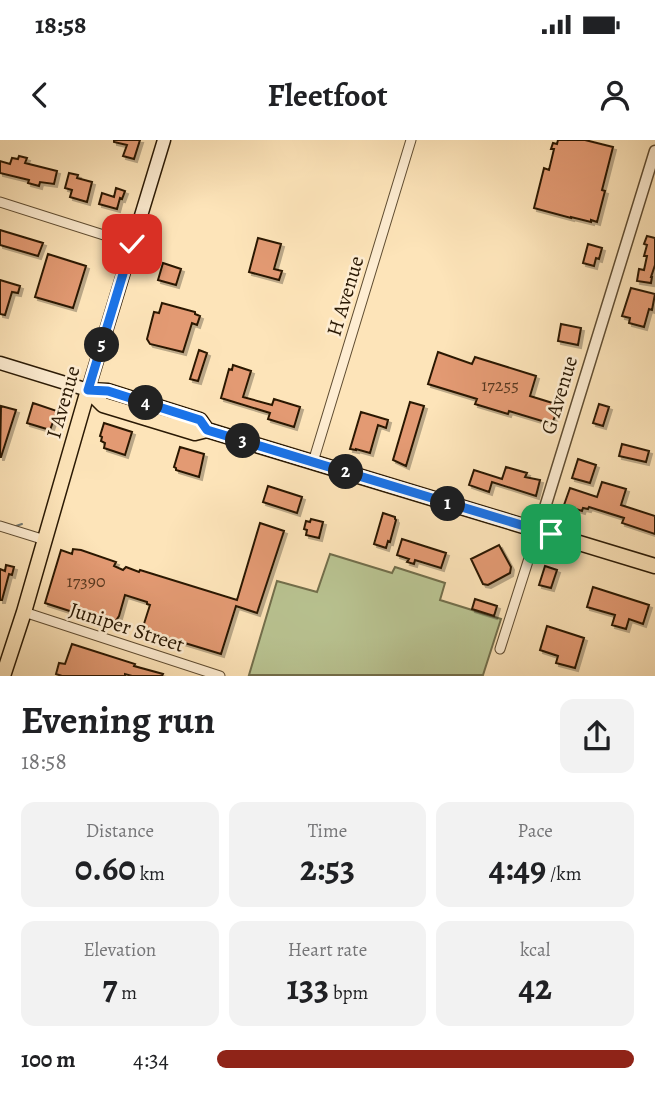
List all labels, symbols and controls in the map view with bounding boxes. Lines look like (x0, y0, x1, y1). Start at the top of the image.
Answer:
text: 18:58 (35, 7, 87, 42)
text: Fleetfoot (267, 73, 388, 117)
icon: back (21, 76, 59, 114)
icon: person (596, 76, 634, 114)
pin (102, 214, 162, 274)
icon: check (113, 225, 151, 263)
street label: H Avenue (320, 252, 370, 340)
pin: 5 (84, 328, 119, 362)
text: 5 (97, 331, 106, 357)
street label: G Avenue (534, 352, 584, 438)
street label: I Avenue (39, 362, 87, 442)
house number: 17255 (481, 373, 519, 397)
pin: 4 (128, 386, 164, 420)
text: 4 (141, 389, 150, 415)
pin: 3 (226, 424, 260, 458)
text: 3 (238, 427, 247, 453)
pin: 2 (328, 454, 364, 490)
text: 2 (341, 458, 350, 484)
pin: 1 (430, 486, 466, 522)
text: 1 (444, 490, 451, 516)
pin (521, 504, 581, 564)
icon: arrive (532, 515, 570, 553)
house number: 17390 (67, 569, 106, 593)
street label: Juniper Street (66, 595, 188, 659)
text: Evening run (21, 694, 215, 746)
button: share (560, 699, 634, 773)
text: 18:58 (21, 746, 67, 777)
text: Distance (86, 818, 154, 844)
text: Time (308, 818, 347, 844)
text: Pace (518, 818, 553, 844)
text: 0.60 (75, 844, 136, 892)
text: 2:53 (300, 844, 355, 892)
text: 4:49 (489, 844, 546, 892)
text: km (136, 861, 165, 887)
text: /km (546, 861, 582, 887)
text: Elevation (83, 937, 156, 963)
text: Heart rate (288, 937, 367, 963)
text: kcal (520, 937, 550, 963)
text: 7 (103, 963, 118, 1011)
text: 133 (287, 963, 329, 1011)
text: 42 (518, 963, 552, 1011)
text: m (118, 980, 137, 1006)
text: bpm (329, 980, 368, 1006)
text: 100 m (21, 1044, 76, 1075)
text: 4:34 (133, 1044, 169, 1075)

